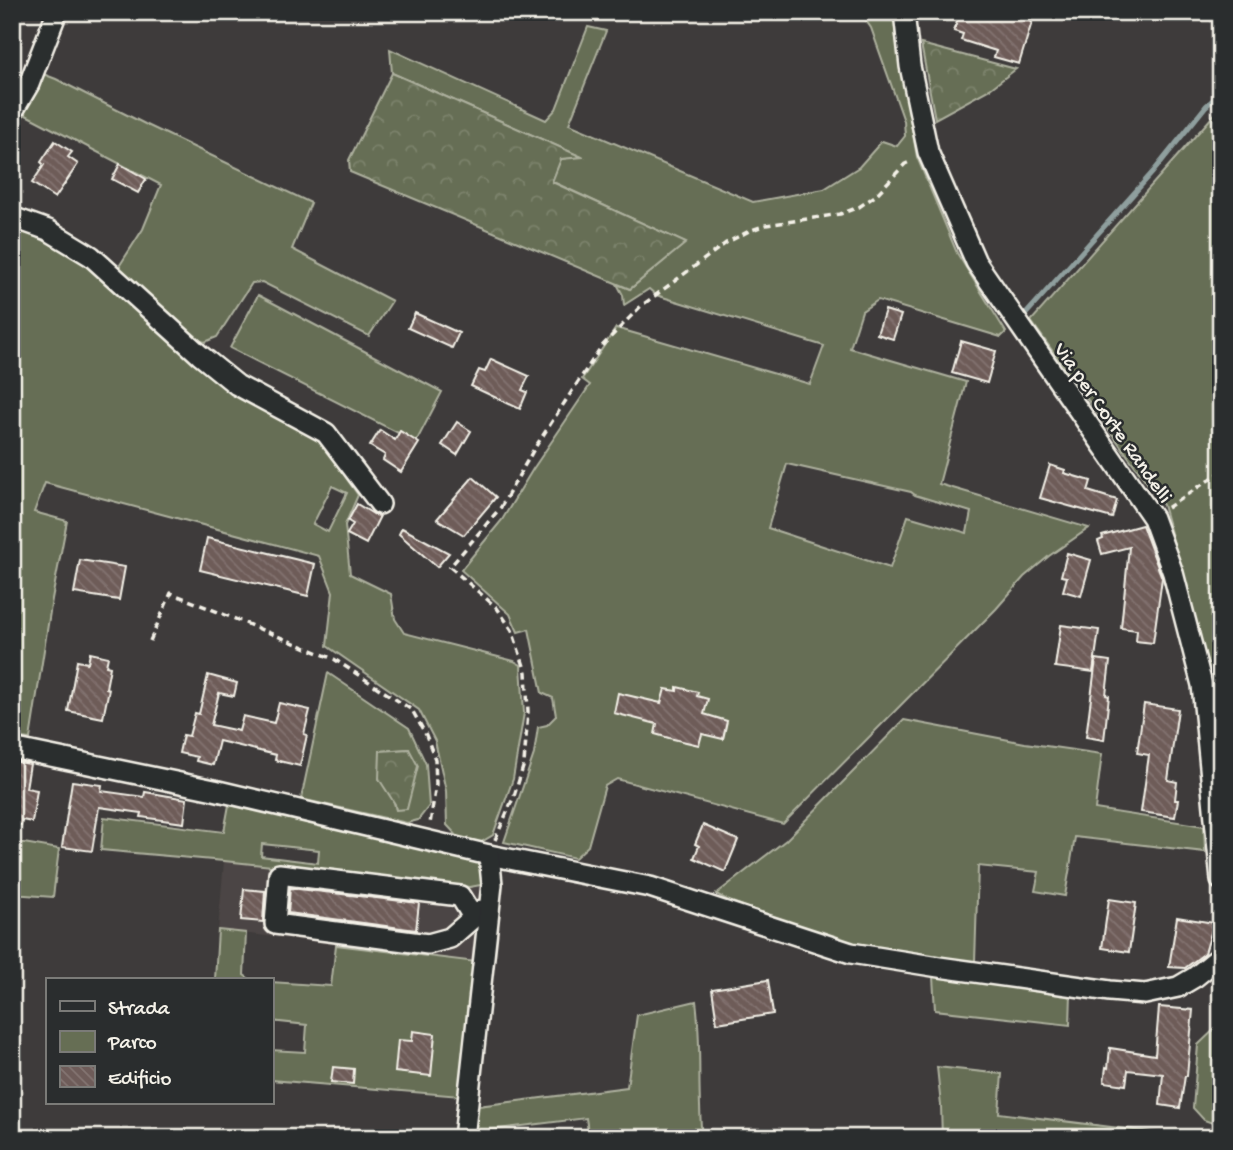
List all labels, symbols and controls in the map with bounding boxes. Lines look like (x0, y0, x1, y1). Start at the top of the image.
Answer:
street label: Via per Corte Randelli (1046, 338, 1176, 509)
legend (46, 978, 273, 1104)
text: Strada (108, 998, 171, 1023)
text: Parco (107, 1032, 157, 1057)
text: Edificio (108, 1068, 172, 1093)

